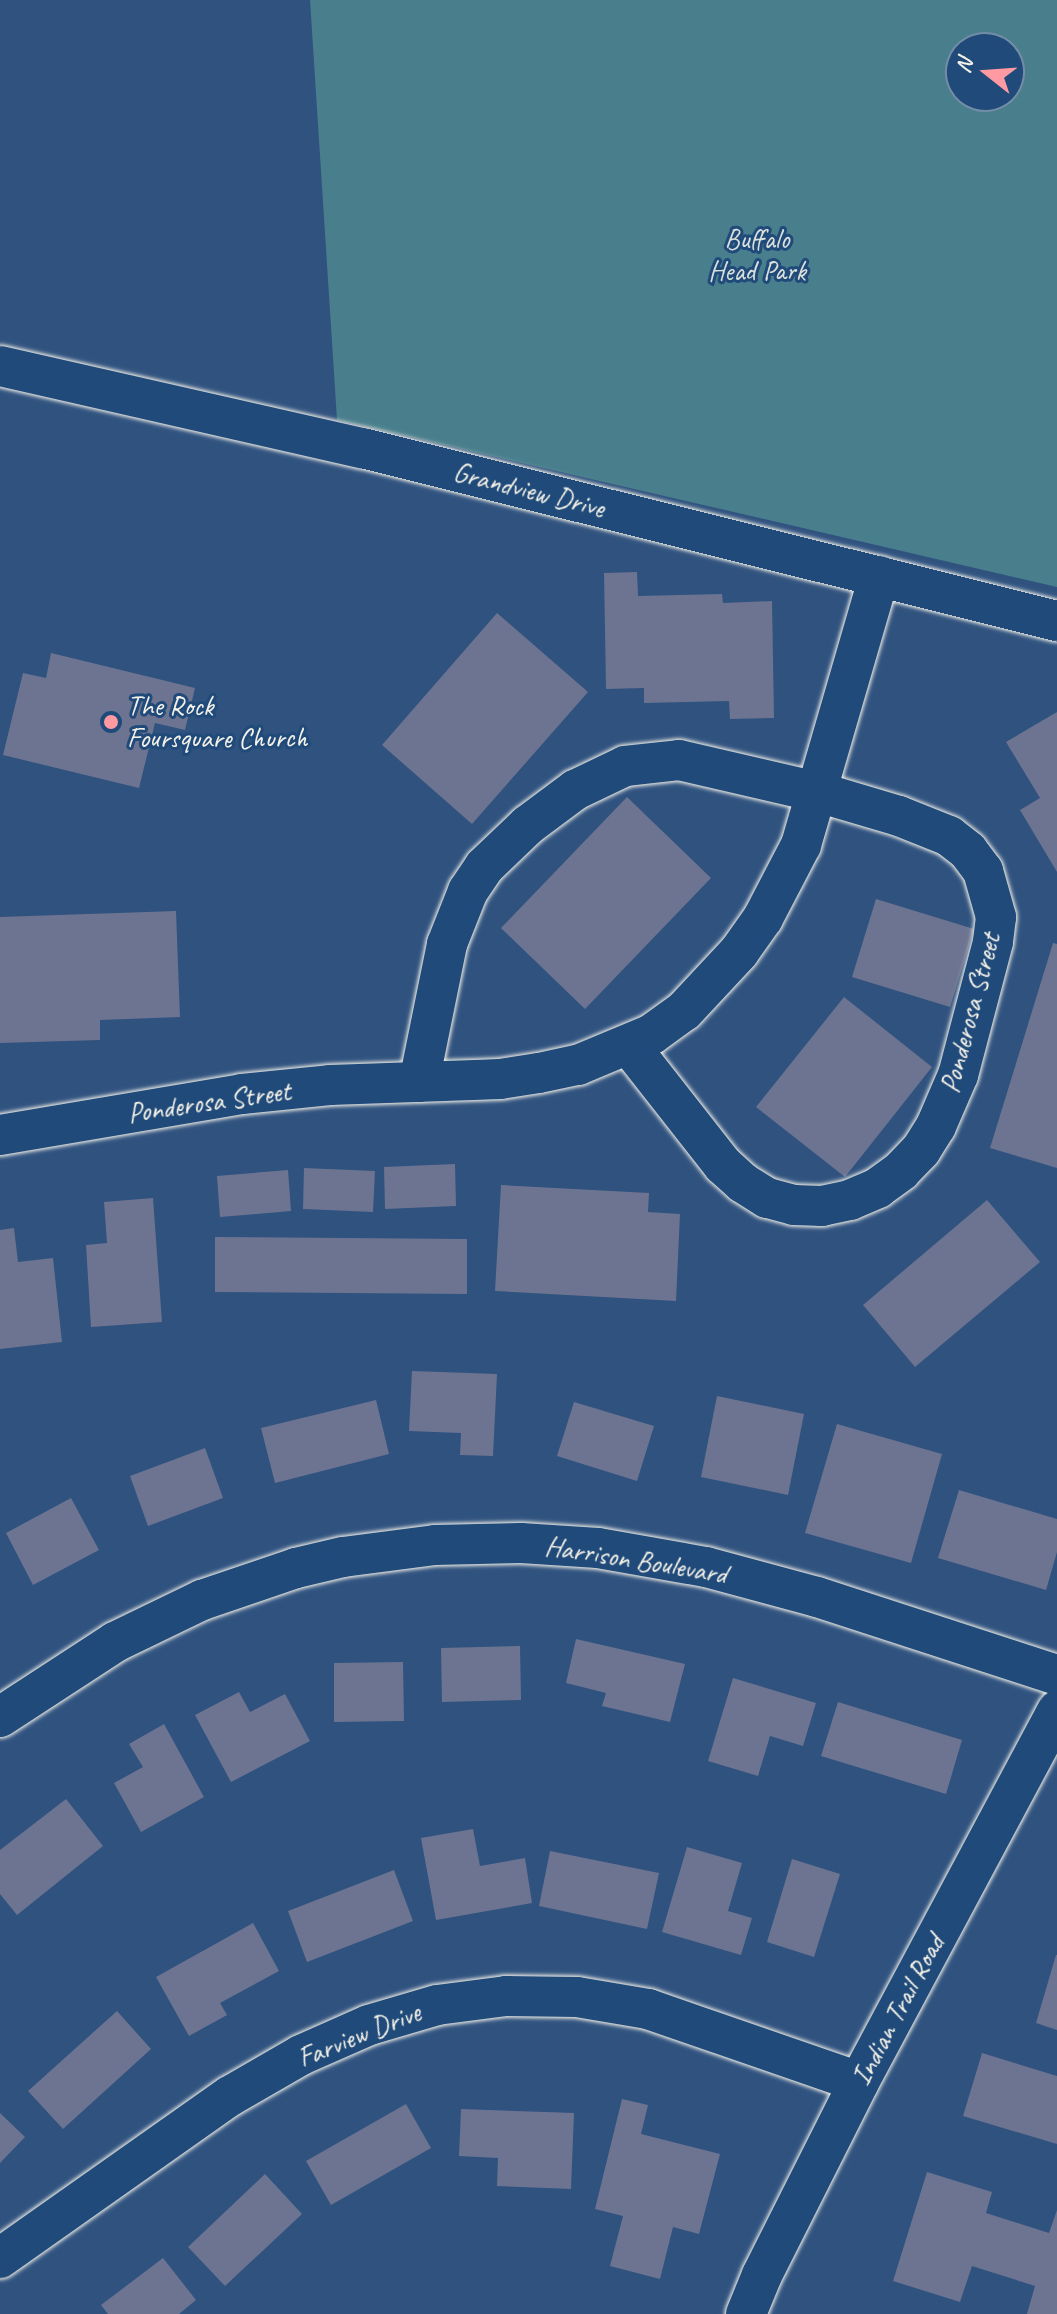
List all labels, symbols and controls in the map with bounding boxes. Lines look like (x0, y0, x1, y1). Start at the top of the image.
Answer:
north arrow (945, 32, 1025, 112)
text: N (949, 55, 979, 76)
park label: Buffalo Head Park (708, 222, 806, 288)
street label: Grandview Drive (450, 455, 608, 525)
place label: The Rock Foursquare Church (127, 689, 308, 755)
marker: The Rock Foursquare Church (102, 713, 120, 731)
street label: Ponderosa Street (933, 929, 1007, 1097)
street label: Ponderosa Street (125, 1074, 293, 1130)
street label: Harrison Boulevard (543, 1529, 729, 1591)
street label: Indian Trail Road (844, 1929, 952, 2091)
street label: Farview Drive (293, 1995, 425, 2075)

